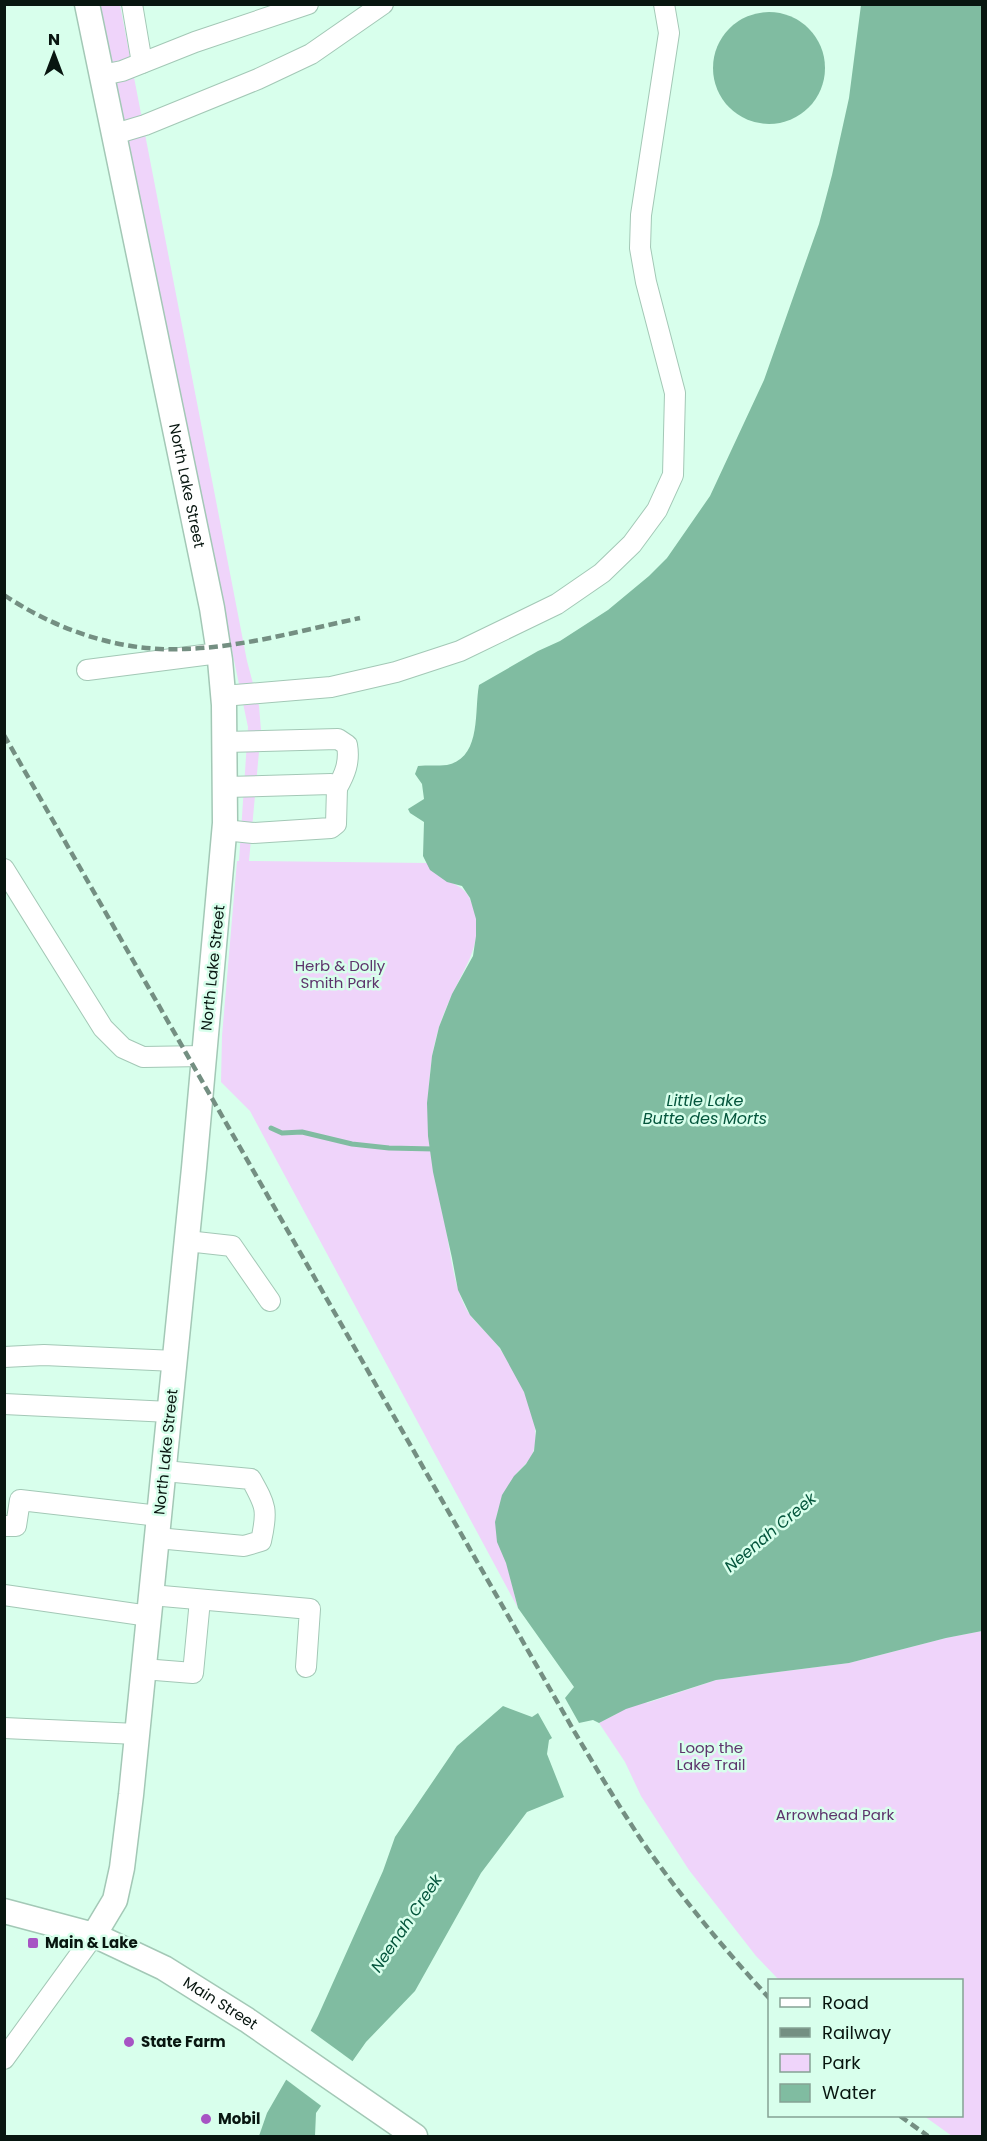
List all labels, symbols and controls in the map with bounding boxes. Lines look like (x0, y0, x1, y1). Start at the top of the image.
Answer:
north arrow (24, 24, 84, 84)
text: N (48, 28, 60, 51)
street label: North Lake Street (164, 422, 210, 550)
street label: North Lake Street (195, 904, 230, 1032)
park label: Herb & Dolly Smith Park (295, 955, 386, 993)
water label: Little Lake Butte des Morts (643, 1089, 767, 1130)
street label: North Lake Street (148, 1388, 183, 1516)
water label: Neenah Creek (719, 1487, 822, 1578)
park label: Loop the Lake Trail (677, 1737, 745, 1775)
park label: Arrowhead Park (776, 1804, 895, 1825)
water label: Neenah Creek (365, 1869, 448, 1977)
place label: Main & Lake (45, 1932, 138, 1953)
marker: Main & Lake (26, 1936, 40, 1950)
street label: Main Street (179, 1972, 262, 2034)
legend (768, 1979, 963, 2117)
text: Road (822, 1990, 869, 2015)
text: Railway (822, 2020, 891, 2045)
place label: State Farm (141, 2031, 226, 2052)
marker: State Farm (122, 2035, 136, 2049)
text: Park (822, 2050, 861, 2075)
text: Water (822, 2080, 876, 2105)
place label: Mobil (218, 2108, 260, 2129)
marker: Mobil (199, 2112, 213, 2126)

